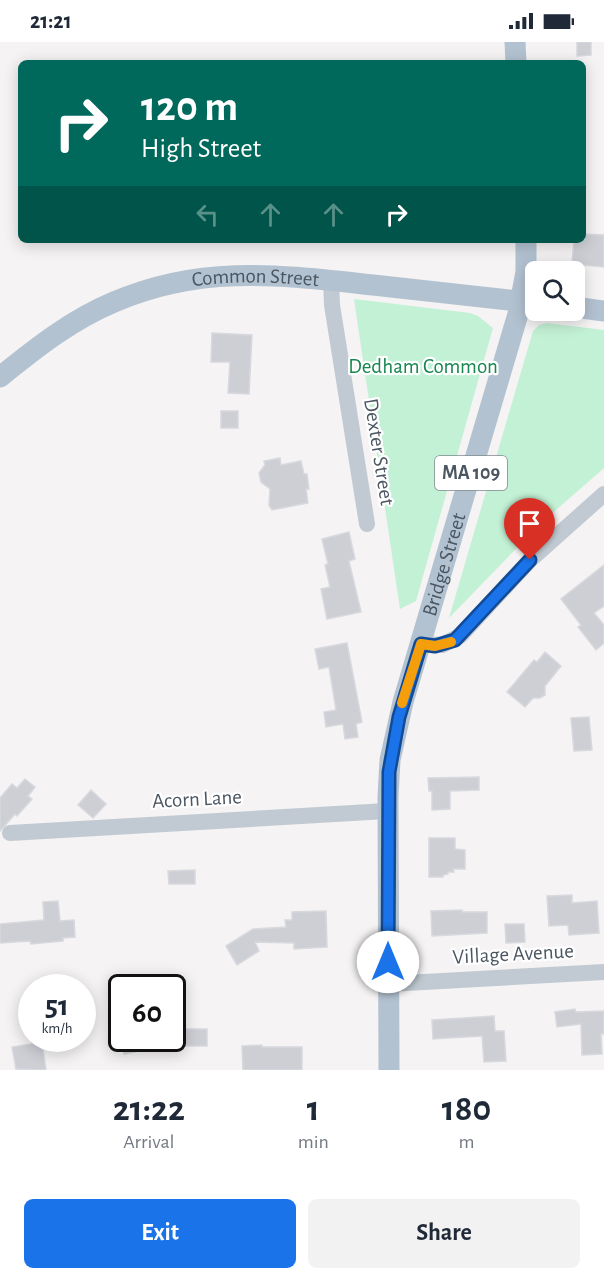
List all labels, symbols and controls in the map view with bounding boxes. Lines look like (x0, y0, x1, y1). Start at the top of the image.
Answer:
text: 21:21 (30, 10, 72, 32)
icon: right (42, 84, 120, 162)
text: 120 m (141, 86, 238, 128)
text: High Street (141, 135, 261, 162)
icon: left (191, 198, 224, 231)
icon: ahead (254, 198, 287, 231)
icon: ahead (317, 198, 350, 231)
icon: right (380, 198, 413, 231)
map controls (525, 261, 585, 321)
button: search (525, 261, 585, 321)
street label: Common Street (190, 265, 320, 290)
park label: Dedham Common (348, 356, 498, 377)
street label: Dexter Street (360, 397, 398, 507)
road number: MA 109 (435, 456, 507, 490)
pin (504, 498, 555, 560)
icon: arrive (513, 507, 546, 540)
street label: Bridge Street (419, 510, 469, 619)
street label: Acorn Lane (152, 786, 242, 812)
position arrow (356, 930, 420, 994)
street label: Village Avenue (452, 940, 574, 968)
speed limit sign: 60 (108, 974, 186, 1052)
text: 51 (45, 991, 69, 1021)
text: km/h (42, 1021, 72, 1036)
text: 21:22 (113, 1091, 185, 1127)
text: 1 (307, 1091, 320, 1127)
text: 180 (442, 1091, 491, 1127)
text: Arrival (123, 1132, 175, 1152)
text: min (298, 1132, 329, 1152)
text: m (458, 1132, 474, 1152)
button: Exit (24, 1199, 296, 1268)
button: Share (308, 1199, 580, 1268)

